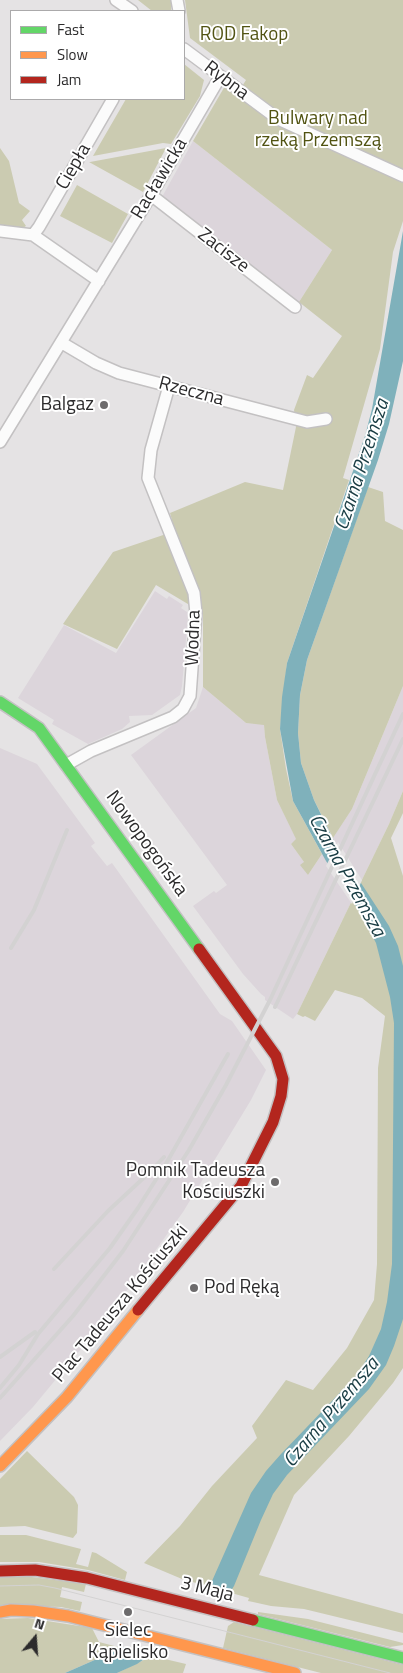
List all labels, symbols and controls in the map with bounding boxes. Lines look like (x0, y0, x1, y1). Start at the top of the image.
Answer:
legend (10, 10, 185, 100)
text: Fast (57, 18, 84, 41)
park label: ROD Fakop (200, 24, 288, 46)
text: Slow (57, 43, 88, 66)
street label: Rybna (199, 57, 253, 105)
text: Jam (57, 68, 81, 91)
park label: Bulwary nad rzeką Przemszą (255, 108, 381, 152)
street label: Racławicka (127, 134, 193, 224)
street label: Ciepła (52, 140, 96, 194)
street label: Zacisze (193, 224, 253, 278)
street label: Rzeczna (156, 372, 226, 412)
place label: Balgaz (40, 394, 94, 416)
water label: Czarna Przemsza (331, 397, 395, 533)
marker: Balgaz (98, 399, 110, 411)
street label: Wodna (182, 609, 206, 667)
street label: Nowopogońska (100, 787, 192, 901)
water label: Czarna Przemsza (302, 811, 390, 941)
place label: Pomnik Tadeusza Kościuszki (126, 1160, 265, 1204)
marker: Pomnik Tadeusza Kościuszki (269, 1176, 281, 1188)
street label: Plac Tadeusza Kościuszki (48, 1220, 194, 1388)
place label: Pod Ręką (204, 1277, 279, 1299)
marker: Pod Ręką (188, 1282, 200, 1294)
water label: Czarna Przemsza (279, 1353, 385, 1473)
street label: 3 Maja (178, 1572, 236, 1608)
marker: Sielec Kąpielisko (122, 1606, 134, 1618)
text: N (32, 1612, 48, 1635)
north arrow (10, 1613, 60, 1663)
place label: Sielec Kąpielisko (88, 1620, 168, 1664)

